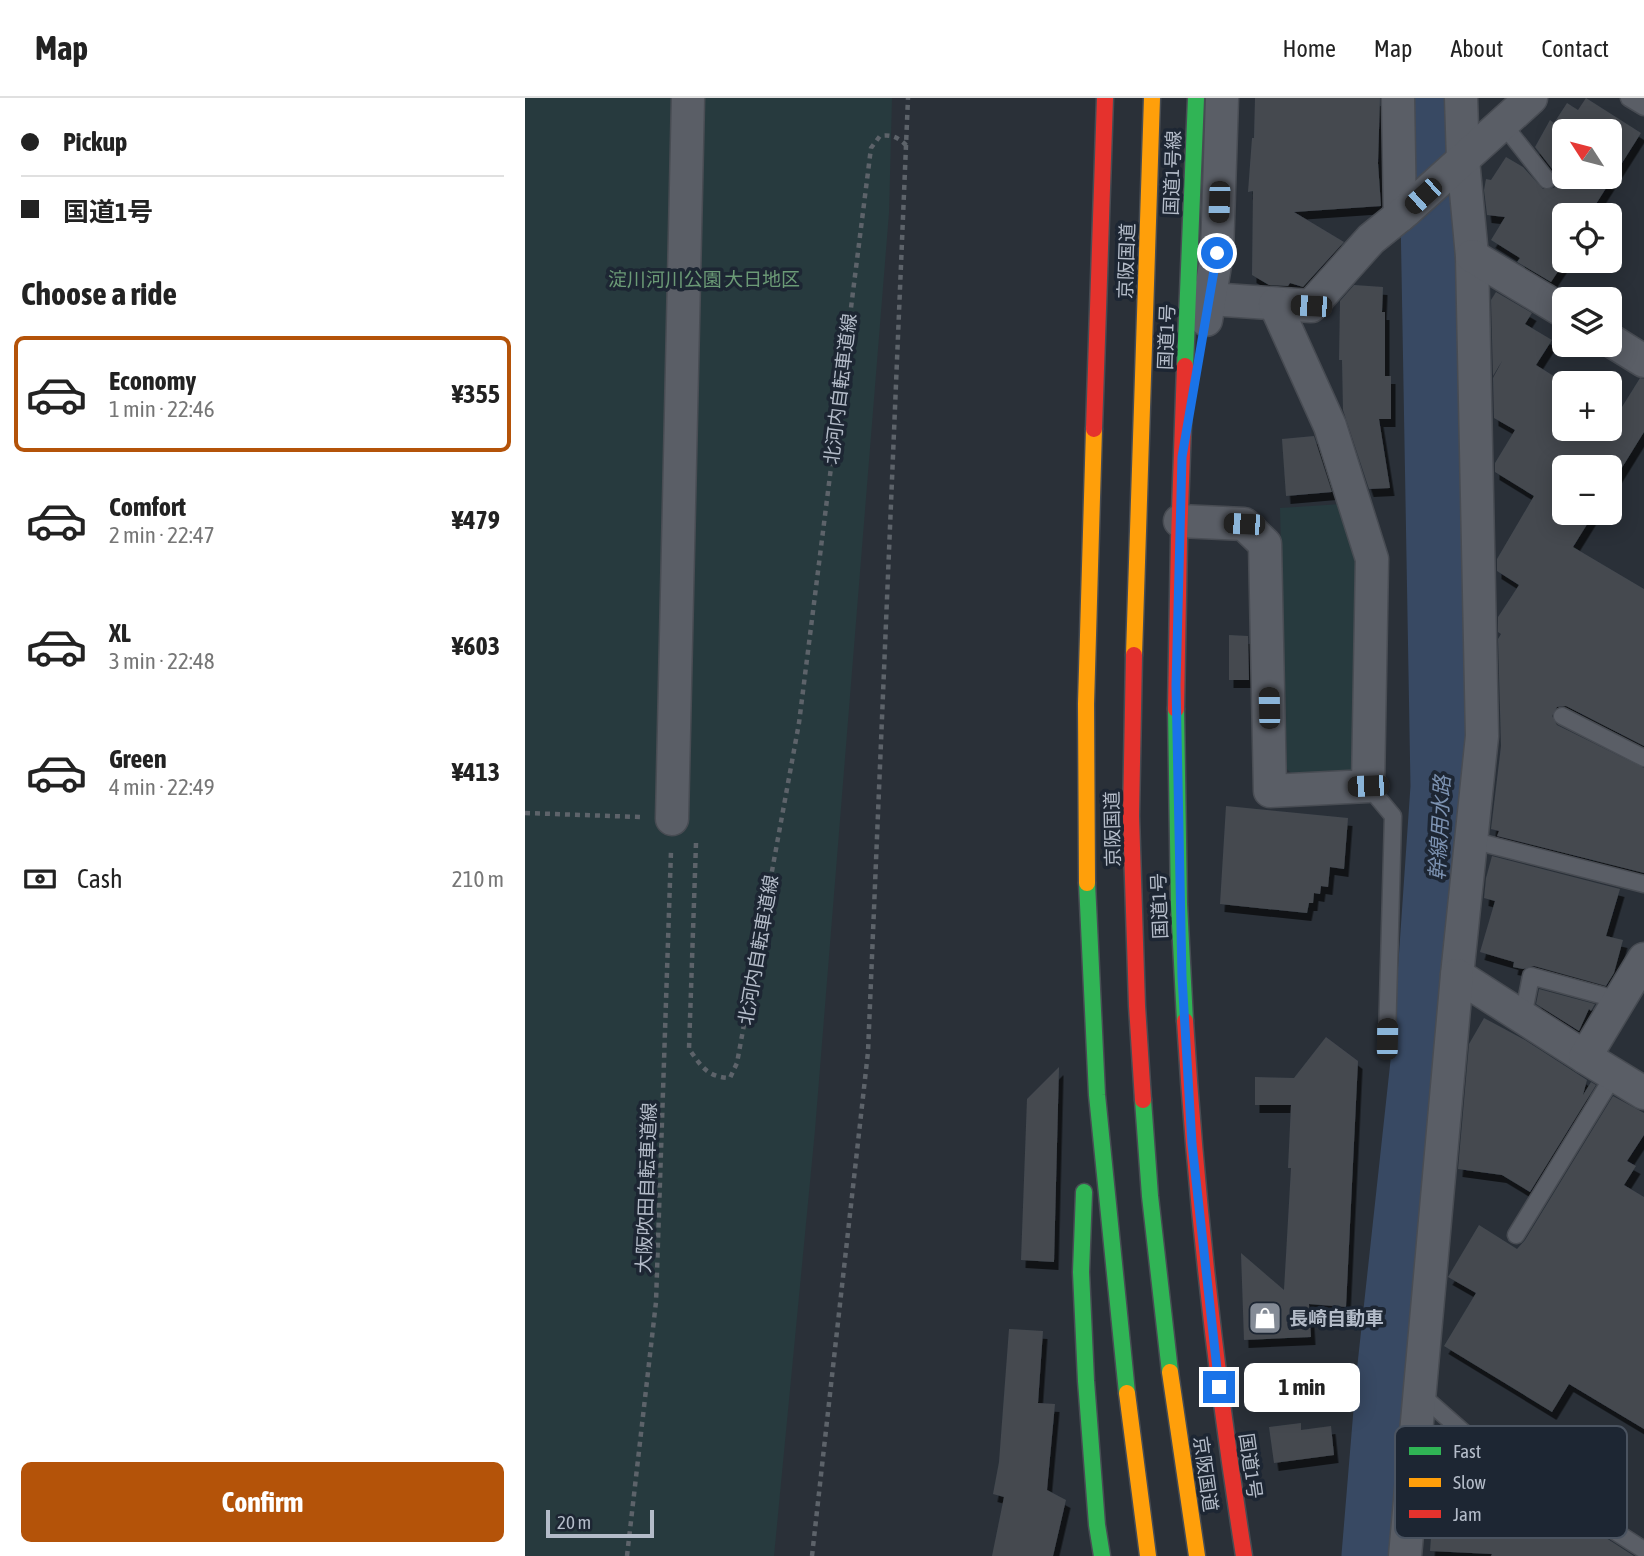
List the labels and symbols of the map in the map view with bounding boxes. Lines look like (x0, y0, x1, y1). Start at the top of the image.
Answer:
north arrow (1552, 119, 1622, 189)
street label: 国道1号線 (1160, 130, 1184, 216)
car (1401, 174, 1446, 218)
car (1208, 181, 1231, 223)
street label: 京阪国道 (1114, 223, 1138, 299)
route start (1201, 237, 1233, 269)
park label: 淀川河川公園 大日地区 (608, 268, 800, 290)
car (1290, 294, 1333, 318)
street label: 国道1号 (1154, 304, 1178, 370)
street label: 北河内自転車道線 (820, 312, 860, 466)
car (1223, 512, 1266, 536)
car (1259, 687, 1280, 729)
water label: 幹線用水路 (1424, 773, 1454, 881)
car (1347, 775, 1390, 797)
street label: 京阪国道 (1100, 791, 1124, 867)
street label: 北河内自転車道線 (734, 873, 782, 1027)
street label: 国道1号 (1147, 873, 1171, 939)
car (1377, 1018, 1398, 1060)
street label: 大阪吹田自転車道線 (632, 1102, 660, 1274)
shop icon: 長崎自動車 (1246, 1299, 1284, 1337)
place label: 長崎自動車 (1289, 1307, 1384, 1329)
callout: 1 min (1243, 1362, 1359, 1412)
route end (1203, 1371, 1235, 1403)
legend (1395, 1426, 1627, 1538)
street label: 国道1号 (1236, 1432, 1266, 1500)
street label: 京阪国道 (1190, 1435, 1222, 1513)
text: Fast (1453, 1440, 1481, 1462)
text: Slow (1453, 1471, 1487, 1493)
text: Jam (1453, 1503, 1482, 1525)
scale bar (546, 1507, 655, 1539)

